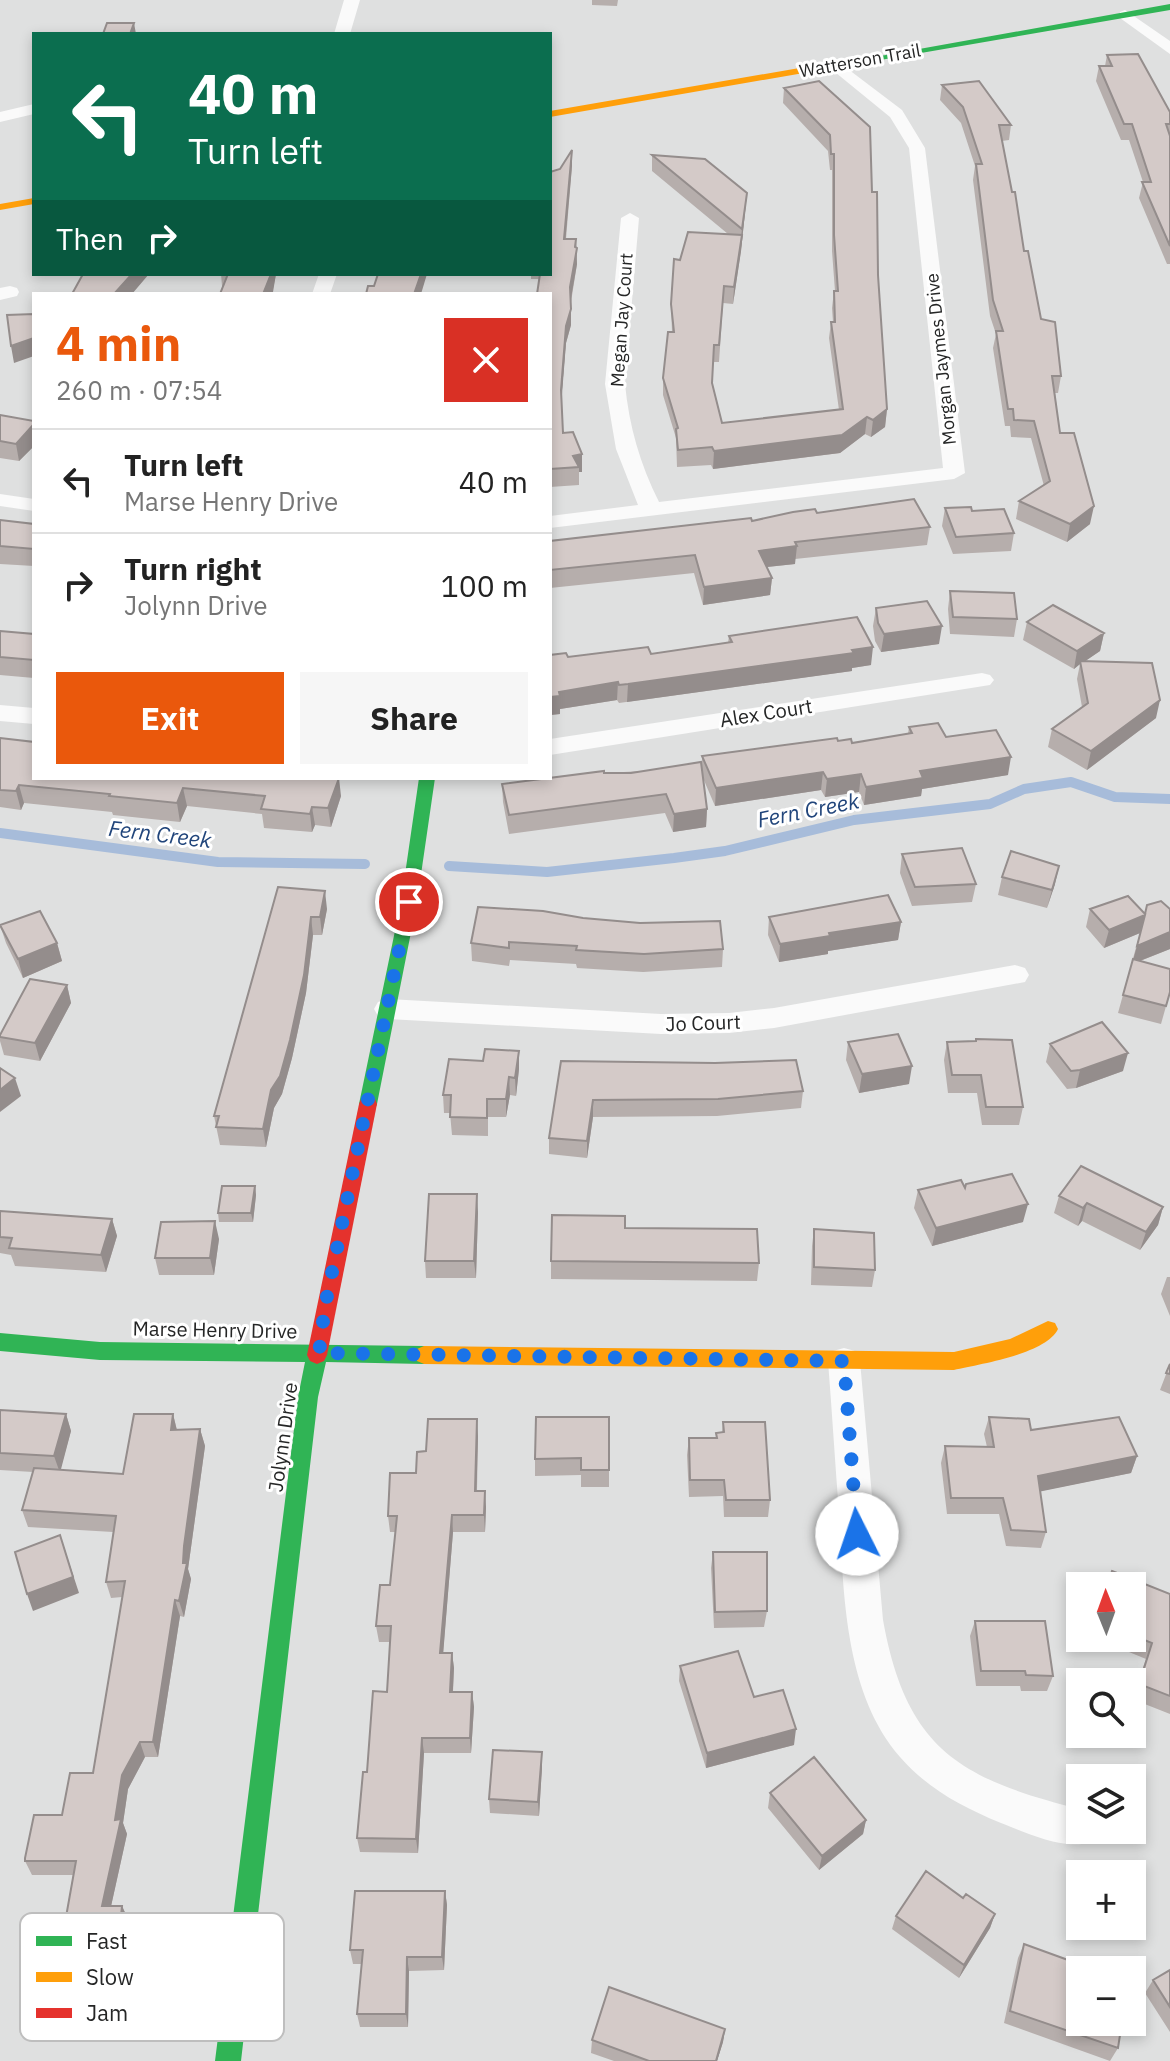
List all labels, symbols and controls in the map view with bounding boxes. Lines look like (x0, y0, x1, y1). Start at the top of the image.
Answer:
street label: Watterson Trail (797, 39, 922, 82)
text: 40 m (188, 57, 318, 129)
icon: left (56, 64, 160, 168)
text: Turn left (188, 127, 323, 174)
icon: right (140, 216, 184, 260)
text: Then (56, 219, 124, 258)
street label: Megan Jay Court (605, 252, 638, 388)
street label: Morgan Jaymes Drive (920, 272, 961, 446)
text: 4 min (56, 312, 181, 374)
button: close (444, 318, 528, 402)
text: 260 m · 07:54 (56, 373, 222, 407)
text: Turn left (124, 445, 243, 484)
icon: left (56, 459, 100, 503)
text: 40 m (459, 462, 528, 501)
text: Marse Henry Drive (124, 484, 338, 518)
text: Turn right (124, 549, 262, 588)
icon: right (56, 563, 100, 607)
text: 100 m (441, 566, 528, 605)
text: Jolynn Drive (124, 588, 268, 622)
button: Exit (56, 672, 284, 764)
button: Share (300, 672, 528, 764)
street label: Alex Court (718, 692, 814, 733)
water label: Fern Creek (754, 785, 862, 834)
water label: Fern Creek (107, 813, 214, 854)
pin (375, 868, 443, 936)
icon: arrive (387, 880, 431, 924)
street label: Jo Court (665, 1008, 741, 1037)
street label: Marse Henry Drive (132, 1315, 298, 1344)
street label: Jolynn Drive (261, 1380, 304, 1494)
position arrow (815, 1492, 899, 1576)
north arrow (1066, 1572, 1146, 1652)
map controls (1066, 1572, 1146, 2036)
button: search (1066, 1668, 1146, 1748)
button: layers (1066, 1764, 1146, 1844)
button: + (1066, 1860, 1146, 1940)
legend (20, 1913, 284, 2041)
text: Fast (86, 1926, 127, 1955)
button: − (1066, 1956, 1146, 2036)
text: Slow (86, 1962, 134, 1991)
text: Jam (86, 1998, 128, 2027)

